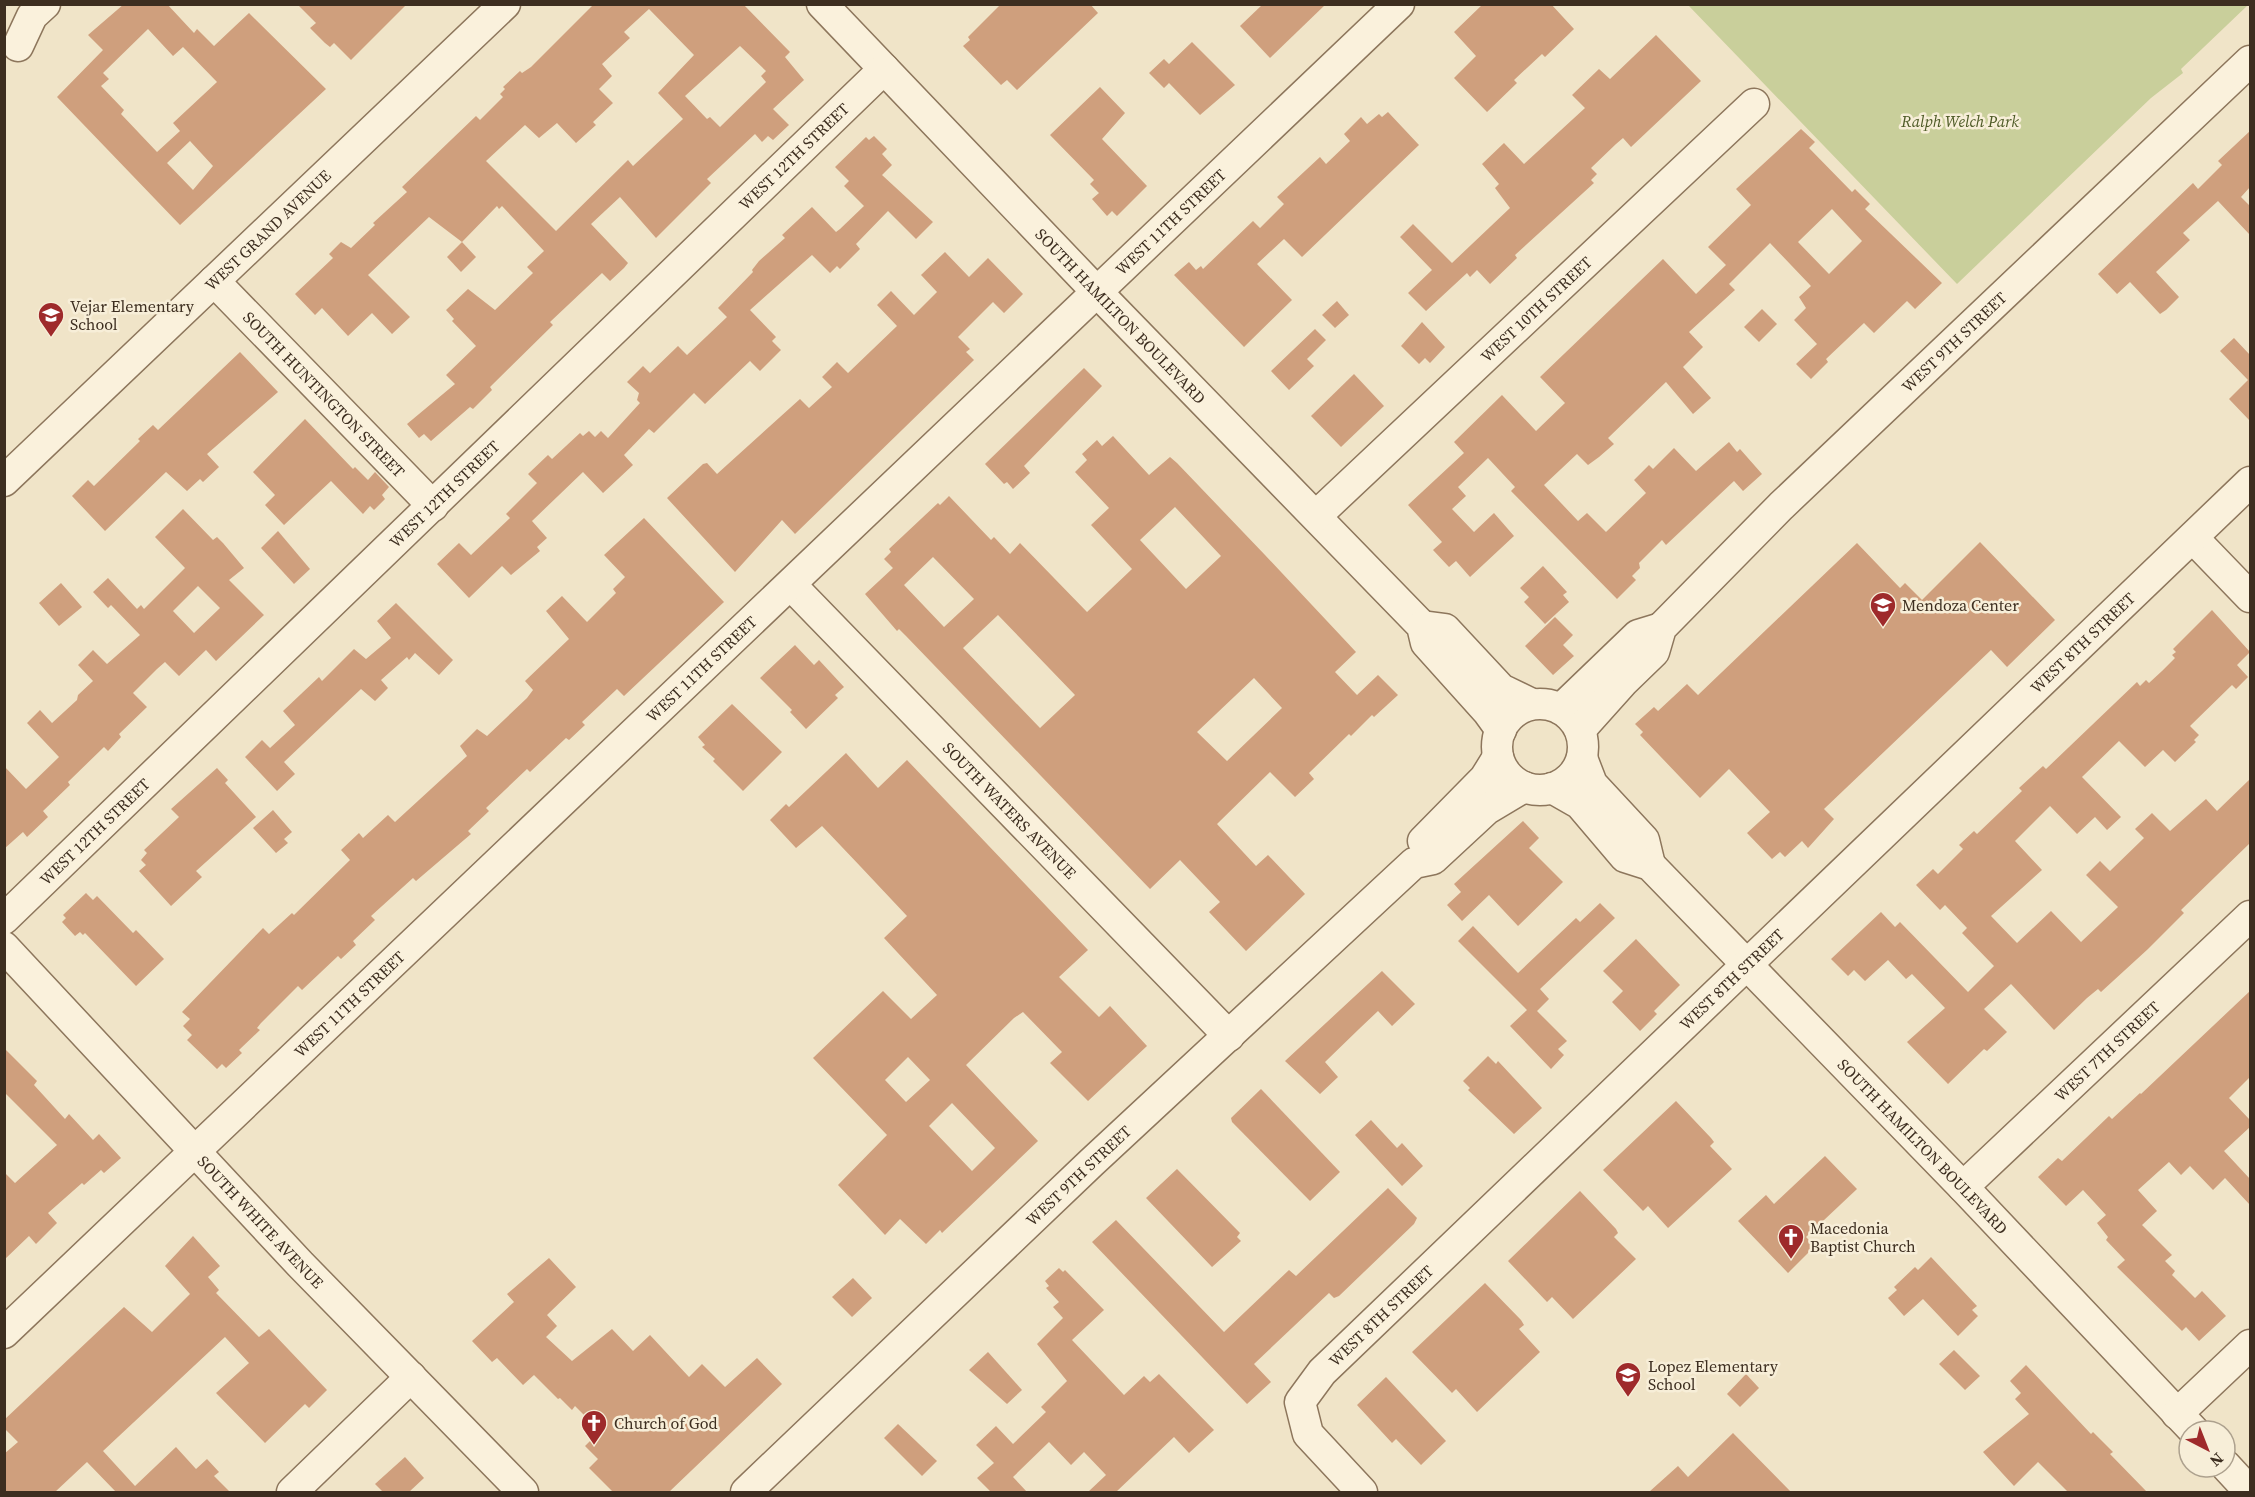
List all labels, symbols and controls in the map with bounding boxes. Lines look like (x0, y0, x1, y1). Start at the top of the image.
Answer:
street label: WEST 12TH STREET (734, 98, 854, 215)
park label: Ralph Welch Park (1900, 110, 2019, 132)
street label: WEST 11TH STREET (1110, 163, 1231, 280)
street label: WEST GRAND AVENUE (200, 164, 336, 295)
street label: SOUTH HAMILTON BOULEVARD (1031, 223, 1211, 409)
street label: WEST 10TH STREET (1475, 251, 1597, 367)
street label: WEST 9TH STREET (1896, 287, 2011, 397)
place label: Vejar Elementary School (70, 295, 195, 335)
school or university icon: Vejar Elementary School (36, 300, 66, 338)
street label: SOUTH HUNTINGTON STREET (238, 306, 410, 482)
street label: WEST 12TH STREET (384, 435, 504, 552)
street label: WEST 8TH STREET (2025, 587, 2140, 698)
school or university icon: Mendoza Center (1868, 590, 1898, 628)
place label: Mendoza Center (1902, 594, 2019, 616)
street label: WEST 11TH STREET (641, 610, 762, 727)
street label: SOUTH WATERS AVENUE (938, 737, 1082, 884)
street label: WEST 12TH STREET (35, 773, 155, 890)
street label: WEST 8TH STREET (1674, 923, 1789, 1035)
street label: WEST 11TH STREET (289, 946, 410, 1062)
street label: WEST 7TH STREET (2049, 996, 2165, 1106)
street label: SOUTH HAMILTON BOULEVARD (1833, 1054, 2013, 1239)
street label: WEST 9TH STREET (1021, 1120, 1136, 1231)
street label: SOUTH WHITE AVENUE (193, 1150, 329, 1293)
place label: Macedonia Baptist Church (1810, 1217, 1916, 1257)
church icon: Macedonia Baptist Church (1776, 1222, 1806, 1260)
street label: WEST 8TH STREET (1324, 1260, 1438, 1371)
place label: Lopez Elementary School (1648, 1355, 1779, 1395)
school or university icon: Lopez Elementary School (1613, 1360, 1643, 1398)
church icon: Church of God (579, 1408, 609, 1446)
place label: Church of God (614, 1412, 718, 1434)
north arrow (2177, 1419, 2237, 1479)
text: N (2205, 1448, 2229, 1472)

